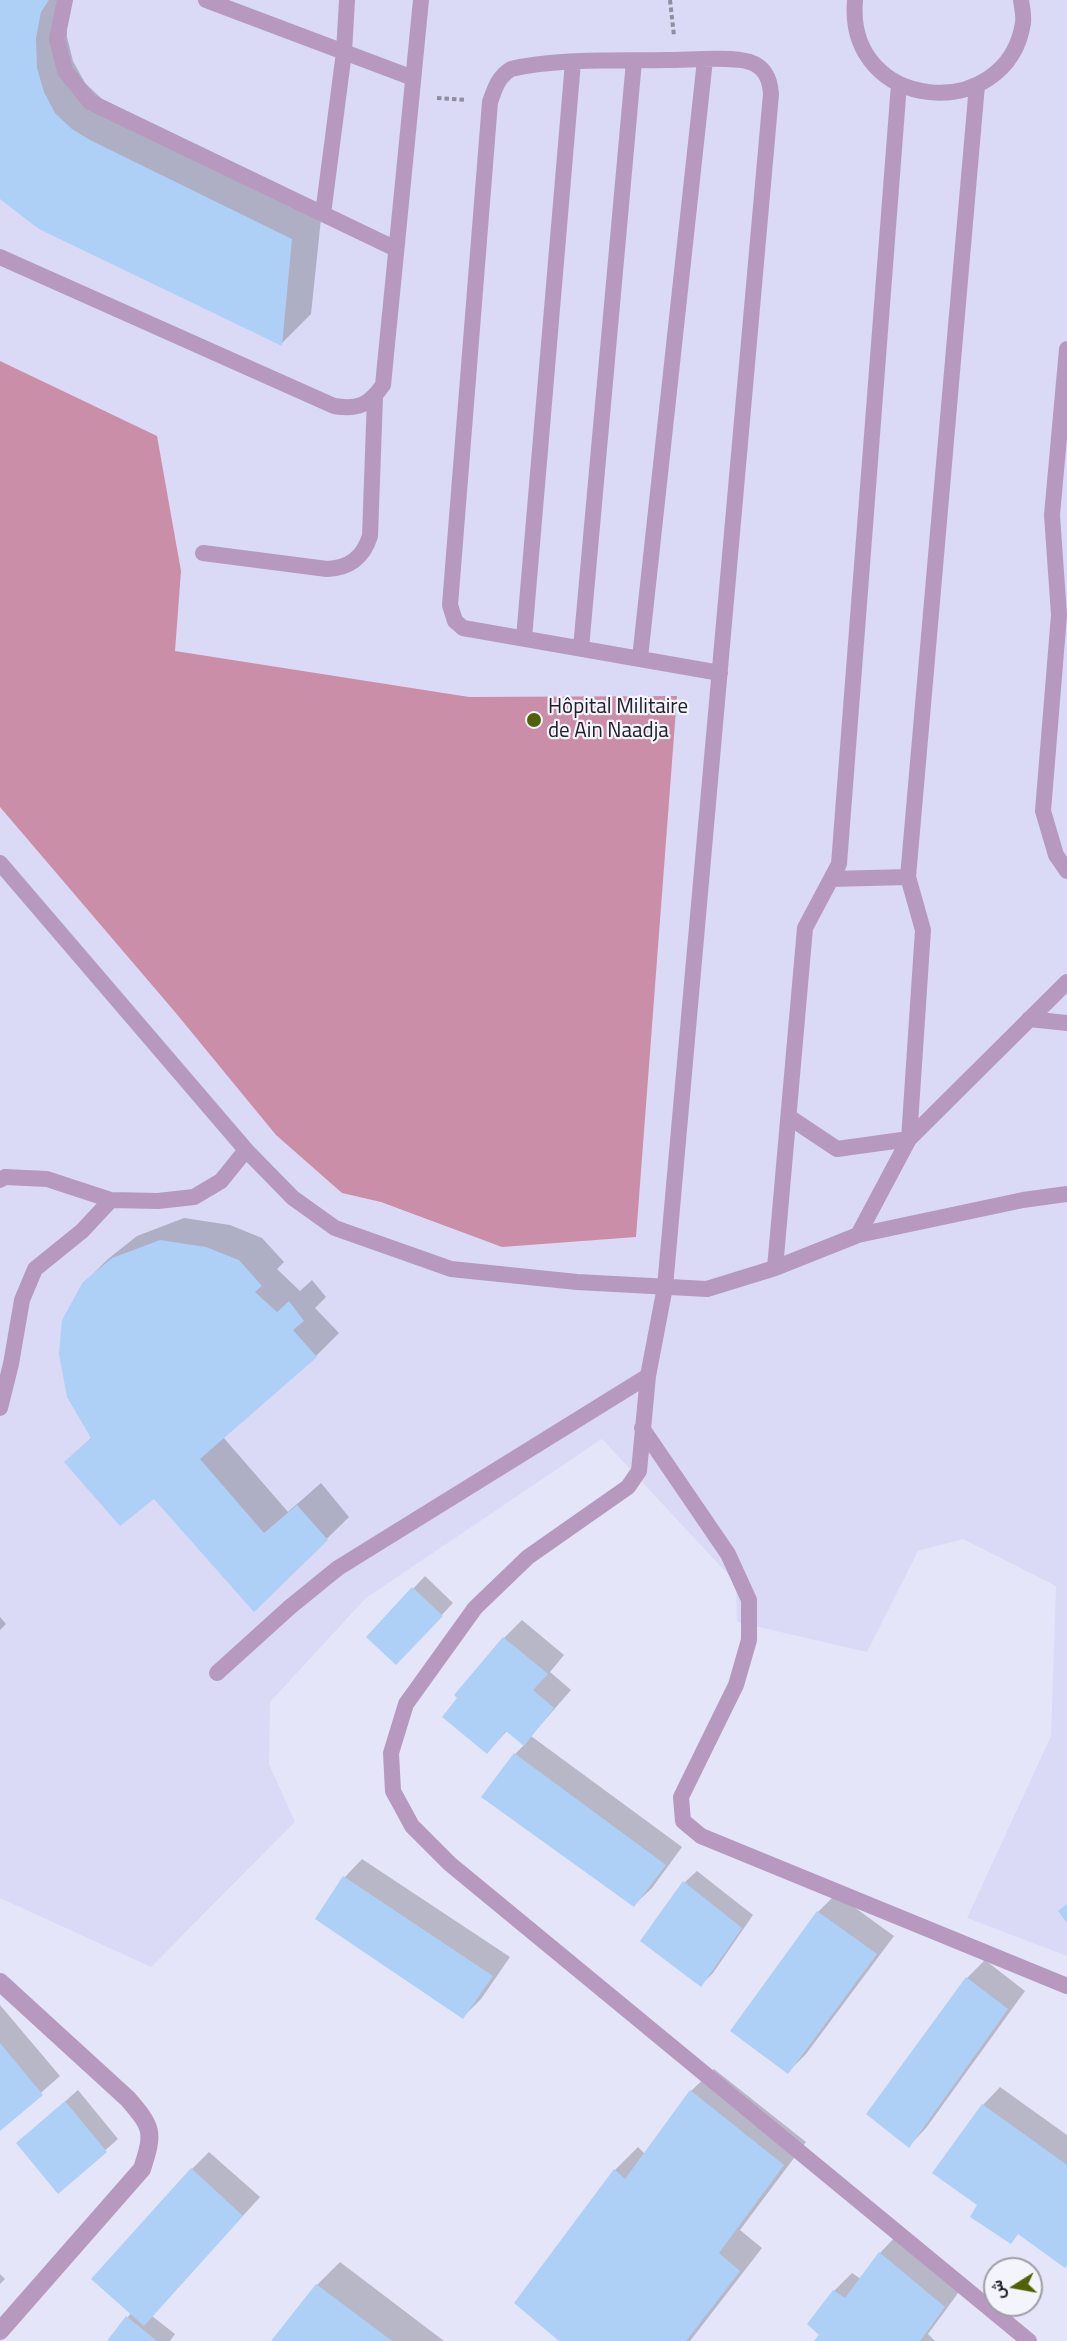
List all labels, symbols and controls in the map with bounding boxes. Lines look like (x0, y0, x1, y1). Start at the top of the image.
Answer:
place label: Hôpital Militaire de Ain Naadja (548, 695, 688, 745)
marker: Hôpital Militaire de Ain Naadja (525, 711, 543, 729)
north arrow (983, 2257, 1043, 2317)
text: ش (984, 2278, 1011, 2302)

